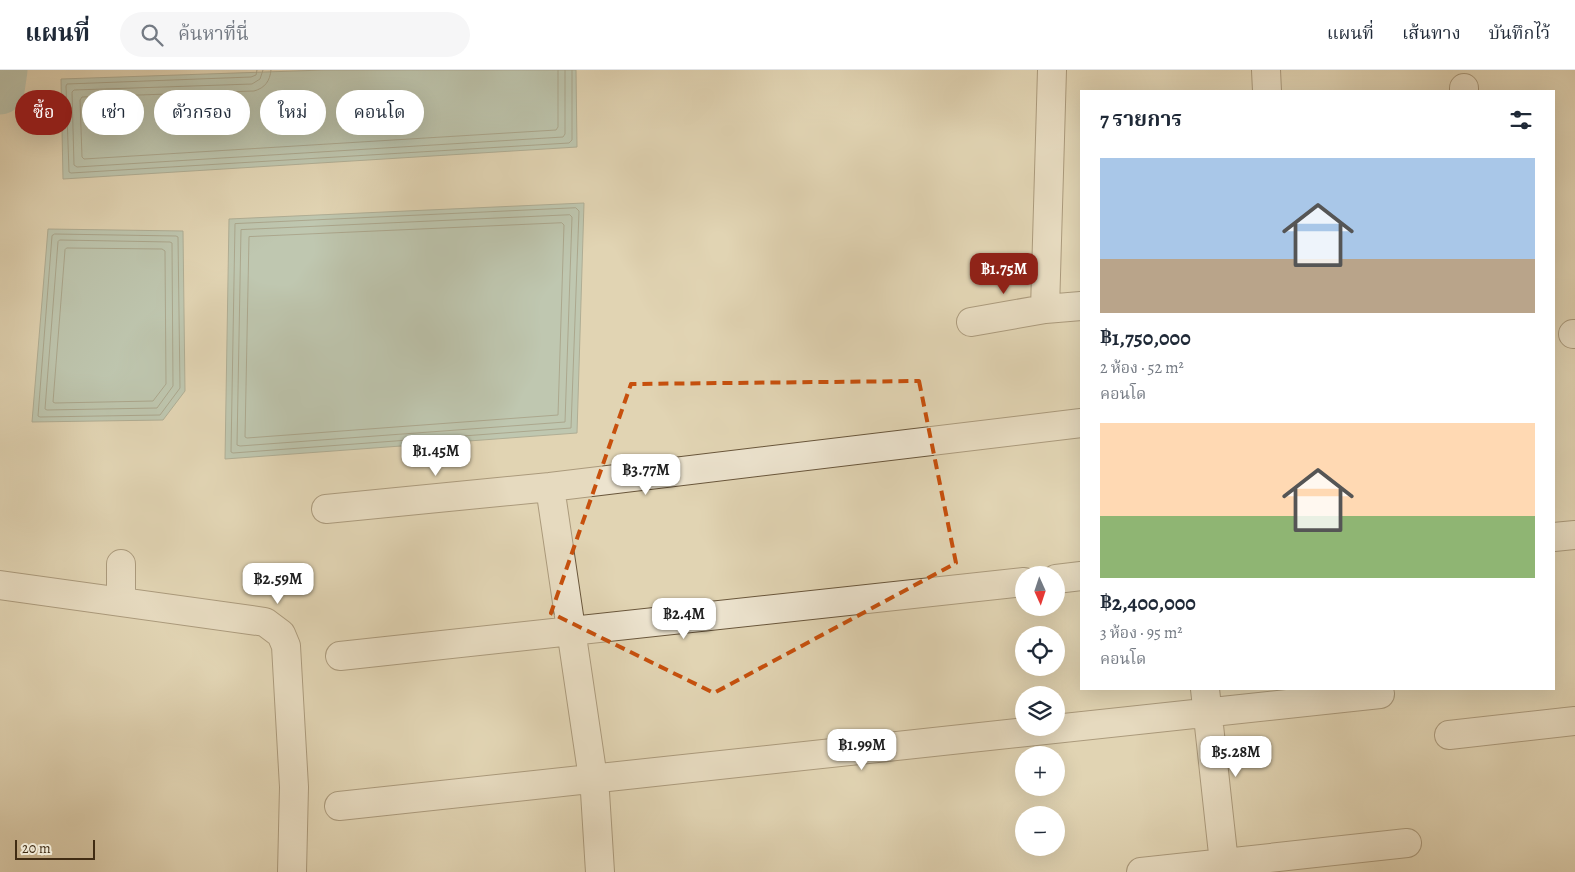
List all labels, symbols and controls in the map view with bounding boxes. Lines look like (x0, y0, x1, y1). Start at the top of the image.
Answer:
search box (120, 12, 470, 57)
text: แผนที่ (25, 17, 90, 49)
icon: search (138, 21, 166, 49)
text: ค้นหาที่นี่ (178, 21, 249, 47)
text: แผนที่ (1327, 21, 1374, 45)
text: เส้นทาง (1402, 21, 1461, 45)
text: บันทึกไว้ (1489, 21, 1550, 45)
chip: ซื้อ (15, 90, 72, 135)
chip: เช่า (82, 90, 144, 135)
chip: ตัวกรอง (154, 90, 250, 135)
chip: ใหม่ (260, 90, 326, 135)
chip: คอนโด (336, 90, 424, 135)
text: 7 รายการ (1100, 105, 1182, 133)
icon: filters (1507, 106, 1535, 134)
icon: home (1273, 190, 1363, 280)
pin: ฿1.75M (963, 252, 1045, 295)
text: ฿1.75M (981, 258, 1027, 280)
text: ฿1,750,000 (1100, 324, 1191, 352)
text: 2 ห้อง · 52 m² (1100, 357, 1184, 379)
text: คอนโด (1100, 383, 1146, 405)
pin: ฿1.45M (395, 434, 477, 477)
text: ฿1.45M (413, 440, 459, 462)
pin: ฿3.77M (605, 454, 687, 496)
icon: home (1273, 455, 1363, 545)
text: ฿3.77M (622, 459, 670, 481)
pin: ฿2.59M (237, 562, 319, 605)
north arrow (1015, 566, 1065, 616)
map controls (1015, 566, 1065, 856)
text: ฿2.59M (254, 568, 302, 590)
text: ฿2,400,000 (1100, 589, 1196, 617)
pin: ฿2.4M (649, 598, 719, 640)
text: ฿2.4M (663, 603, 705, 625)
text: 3 ห้อง · 95 m² (1100, 622, 1183, 644)
button: locate (1015, 626, 1065, 676)
text: คอนโด (1100, 648, 1146, 670)
button: layers (1015, 686, 1065, 736)
pin: ฿1.99M (821, 728, 903, 771)
text: ฿1.99M (838, 734, 886, 756)
pin: ฿5.28M (1195, 736, 1277, 778)
text: ฿5.28M (1211, 741, 1261, 763)
button: + (1015, 746, 1065, 796)
button: − (1015, 806, 1065, 856)
scale bar (15, 837, 95, 860)
text: 20 m (22, 839, 51, 858)

